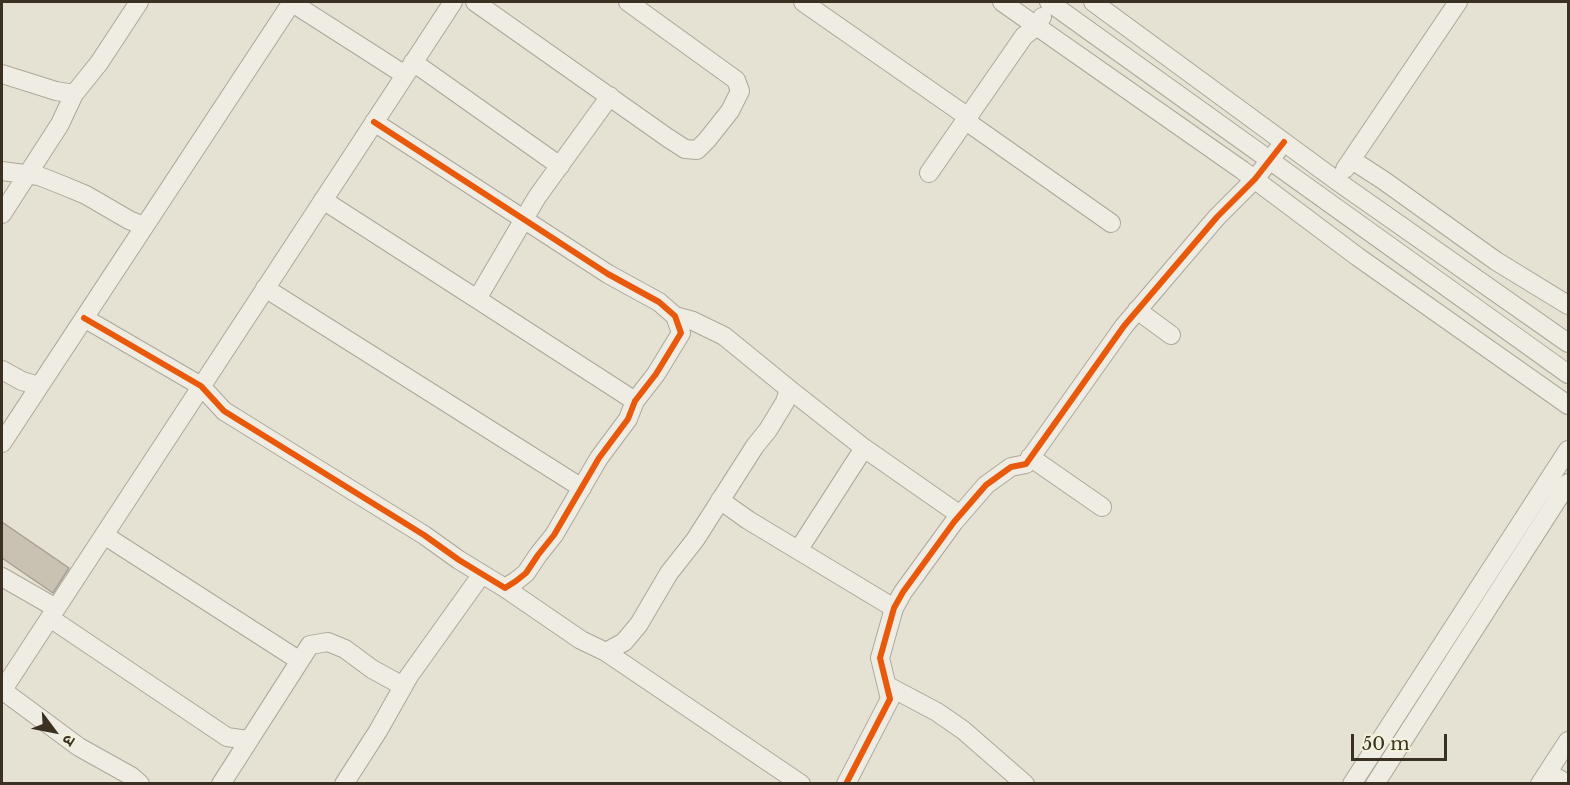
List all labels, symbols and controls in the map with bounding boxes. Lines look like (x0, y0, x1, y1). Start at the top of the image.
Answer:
north arrow (24, 701, 84, 761)
scale bar (1354, 722, 1450, 760)
text: उ (58, 731, 80, 750)
text: 50 m (1362, 733, 1410, 755)

